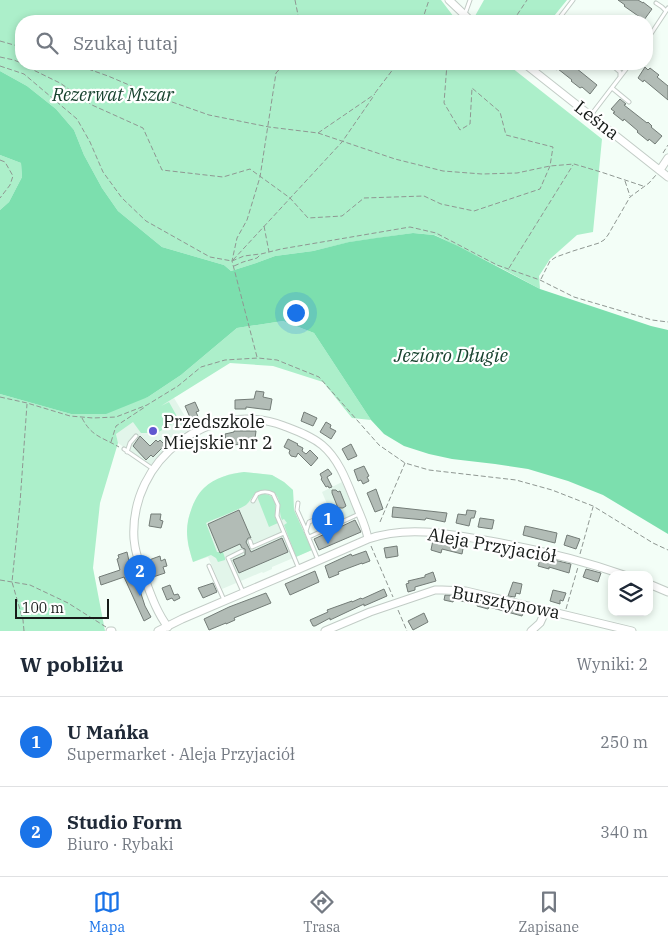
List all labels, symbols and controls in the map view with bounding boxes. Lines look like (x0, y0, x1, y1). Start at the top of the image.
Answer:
search box (15, 15, 653, 70)
icon: search (33, 29, 61, 57)
text: Szukaj tutaj (73, 31, 178, 55)
park label: Rezerwat Mszar (51, 83, 175, 106)
street label: Leśna (570, 95, 624, 145)
your location (283, 300, 309, 326)
water label: Jezioro Długie (393, 343, 508, 367)
place label: Przedszkole Miejskie nr 2 (163, 410, 273, 454)
marker: Przedszkole Miejskie nr 2 (147, 425, 159, 437)
pin: 1 (312, 503, 344, 544)
street label: Aleja Przyjaciół (426, 522, 559, 568)
pin: 2 (124, 555, 156, 596)
map controls (608, 571, 653, 616)
button: layers (608, 571, 653, 616)
street label: Bursztynowa (450, 580, 562, 624)
scale bar (15, 596, 109, 619)
text: 100 m (22, 599, 64, 617)
text: W pobliżu (20, 650, 123, 678)
text: Wyniki: 2 (576, 654, 648, 674)
text: U Mańka (67, 720, 149, 744)
text: 1 (31, 732, 41, 752)
text: 250 m (600, 732, 648, 752)
text: Supermarket · Aleja Przyjaciół (67, 744, 295, 764)
text: Studio Form (67, 810, 182, 834)
text: 2 (31, 822, 41, 842)
text: 340 m (600, 822, 648, 842)
text: Biuro · Rybaki (67, 834, 173, 854)
tab: Mapa (89, 888, 125, 936)
tab: Trasa (303, 888, 340, 936)
tab: Zapisane (519, 888, 579, 936)

